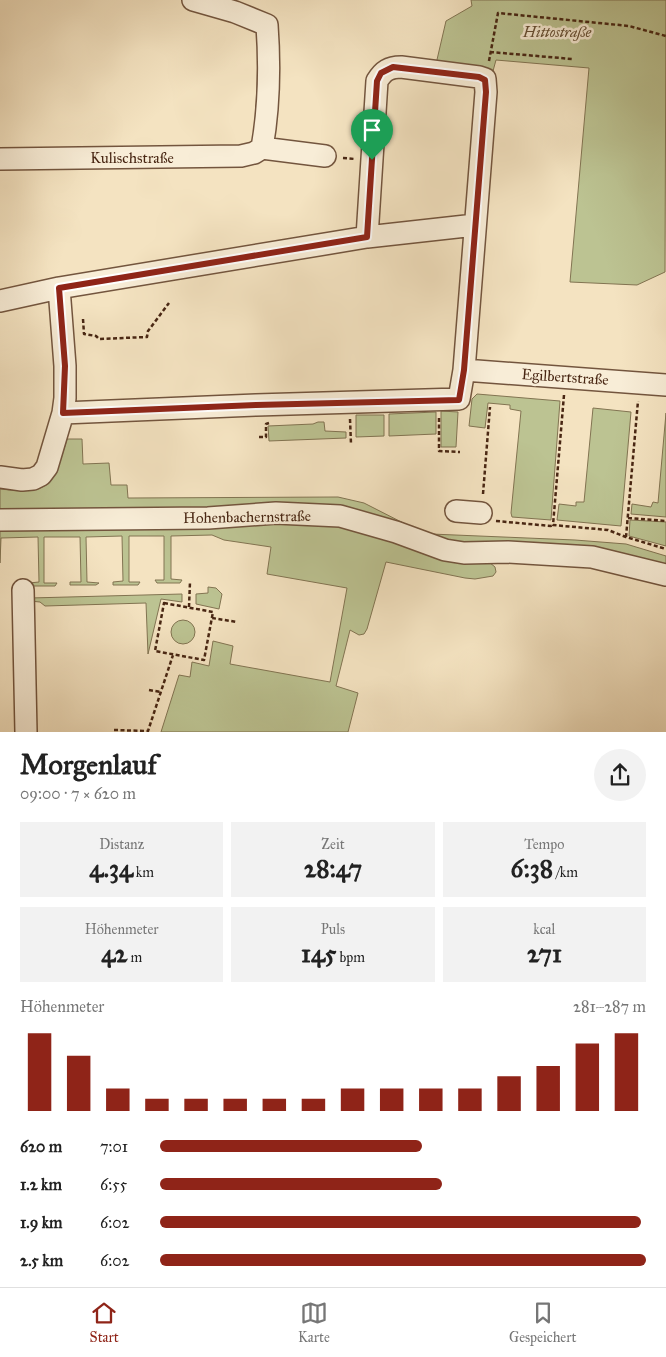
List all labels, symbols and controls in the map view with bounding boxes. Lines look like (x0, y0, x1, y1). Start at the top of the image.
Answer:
park label: Hittostraße (522, 23, 592, 41)
pin (351, 109, 393, 160)
icon: arrive (358, 116, 386, 144)
street label: Kulischstraße (90, 149, 174, 167)
street label: Egilbertstraße (521, 365, 609, 389)
street label: Hohenbachernstraße (183, 507, 311, 527)
text: Morgenlauf (20, 747, 157, 782)
button: share (594, 749, 646, 801)
text: 09:00 · 7 × 620 m (20, 784, 136, 803)
text: Distanz (99, 836, 144, 853)
text: Zeit (321, 836, 345, 853)
text: Tempo (524, 836, 564, 853)
text: 4.34 (89, 853, 133, 884)
text: 28:47 (304, 853, 362, 884)
text: 6:38 (511, 853, 553, 884)
text: km (133, 864, 154, 881)
text: /km (553, 864, 578, 881)
text: Höhenmeter (85, 921, 159, 938)
text: Puls (321, 921, 345, 938)
text: kcal (533, 921, 555, 938)
text: 42 (101, 938, 127, 969)
text: 145 (301, 938, 336, 969)
text: 271 (527, 938, 562, 969)
text: m (127, 949, 142, 966)
text: bpm (336, 949, 365, 966)
text: Höhenmeter (20, 997, 104, 1016)
text: 281–287 m (573, 997, 646, 1016)
text: 620 m (20, 1137, 62, 1156)
text: 7:01 (100, 1137, 128, 1156)
text: 1.2 km (20, 1175, 62, 1194)
text: 6:55 (100, 1175, 127, 1194)
text: 1.9 km (20, 1213, 63, 1232)
text: 6:02 (100, 1213, 129, 1232)
text: 2.5 km (20, 1251, 63, 1270)
text: 6:02 (100, 1251, 129, 1270)
tab: Start (90, 1299, 119, 1346)
tab: Karte (298, 1299, 330, 1346)
tab: Gespeichert (509, 1299, 576, 1346)

